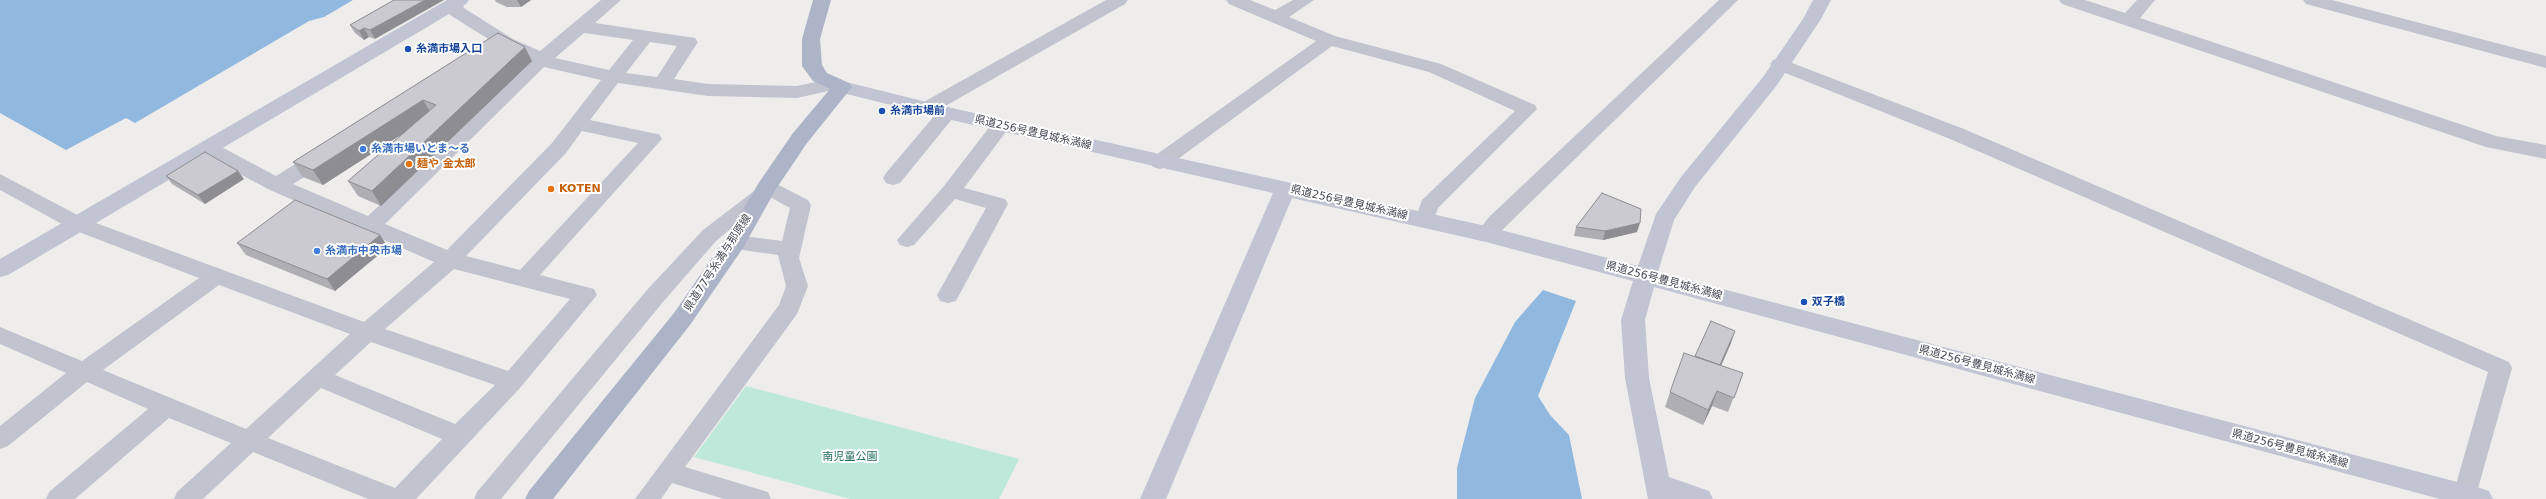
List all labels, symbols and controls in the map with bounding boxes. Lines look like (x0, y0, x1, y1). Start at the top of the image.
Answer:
place label: 糸満市場入口 (416, 42, 482, 56)
marker: 糸満市場入口 (403, 44, 413, 54)
place label: 糸満市場前 (890, 104, 945, 118)
marker: 糸満市場前 (877, 106, 887, 116)
street label: 県道256号豊見城糸満線 (973, 113, 1093, 153)
place label: 糸満市場いとま～る (371, 142, 470, 156)
marker: 糸満市場いとま～る (358, 144, 368, 154)
place label: 麺や 金太郎 (417, 157, 476, 171)
marker: 麺や 金太郎 (404, 159, 414, 169)
place label: KOTEN (559, 182, 601, 196)
street label: 県道256号豊見城糸満線 (1289, 183, 1409, 223)
marker: KOTEN (546, 184, 556, 194)
street label: 県道77号糸満与那原線 (682, 212, 754, 314)
place label: 糸満市中央市場 (325, 244, 402, 258)
marker: 糸満市中央市場 (312, 246, 322, 256)
street label: 県道256号豊見城糸満線 (1604, 259, 1724, 303)
place label: 双子橋 (1812, 295, 1845, 309)
marker: 双子橋 (1799, 297, 1809, 307)
street label: 県道256号豊見城糸満線 (1917, 343, 2037, 387)
street label: 県道256号豊見城糸満線 (2230, 427, 2350, 471)
park label: 南児童公園 (823, 450, 877, 464)

